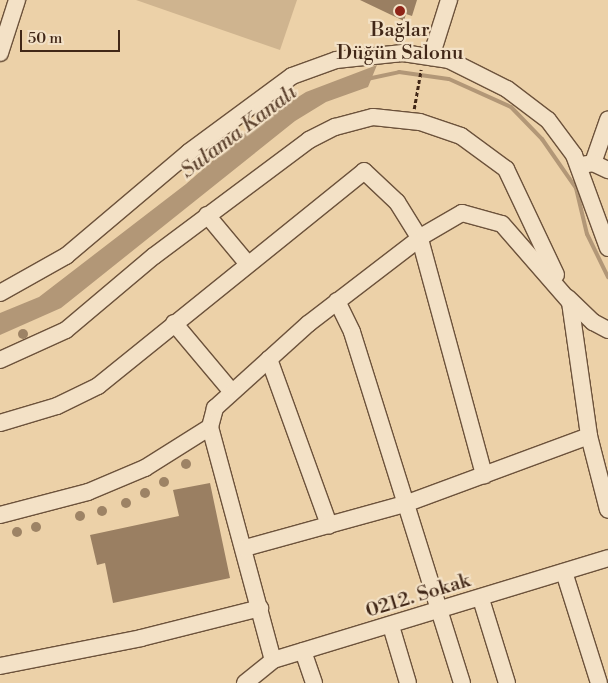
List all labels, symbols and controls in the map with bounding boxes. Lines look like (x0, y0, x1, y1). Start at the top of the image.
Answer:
marker: Bağlar Düğün Salonu (394, 5, 406, 17)
place label: Bağlar Düğün Salonu (337, 19, 463, 66)
scale bar (22, 20, 122, 52)
text: 50 m (28, 29, 62, 48)
water label: Sulama Kanalı (176, 80, 302, 184)
street label: 0212. Sokak (363, 569, 473, 623)

